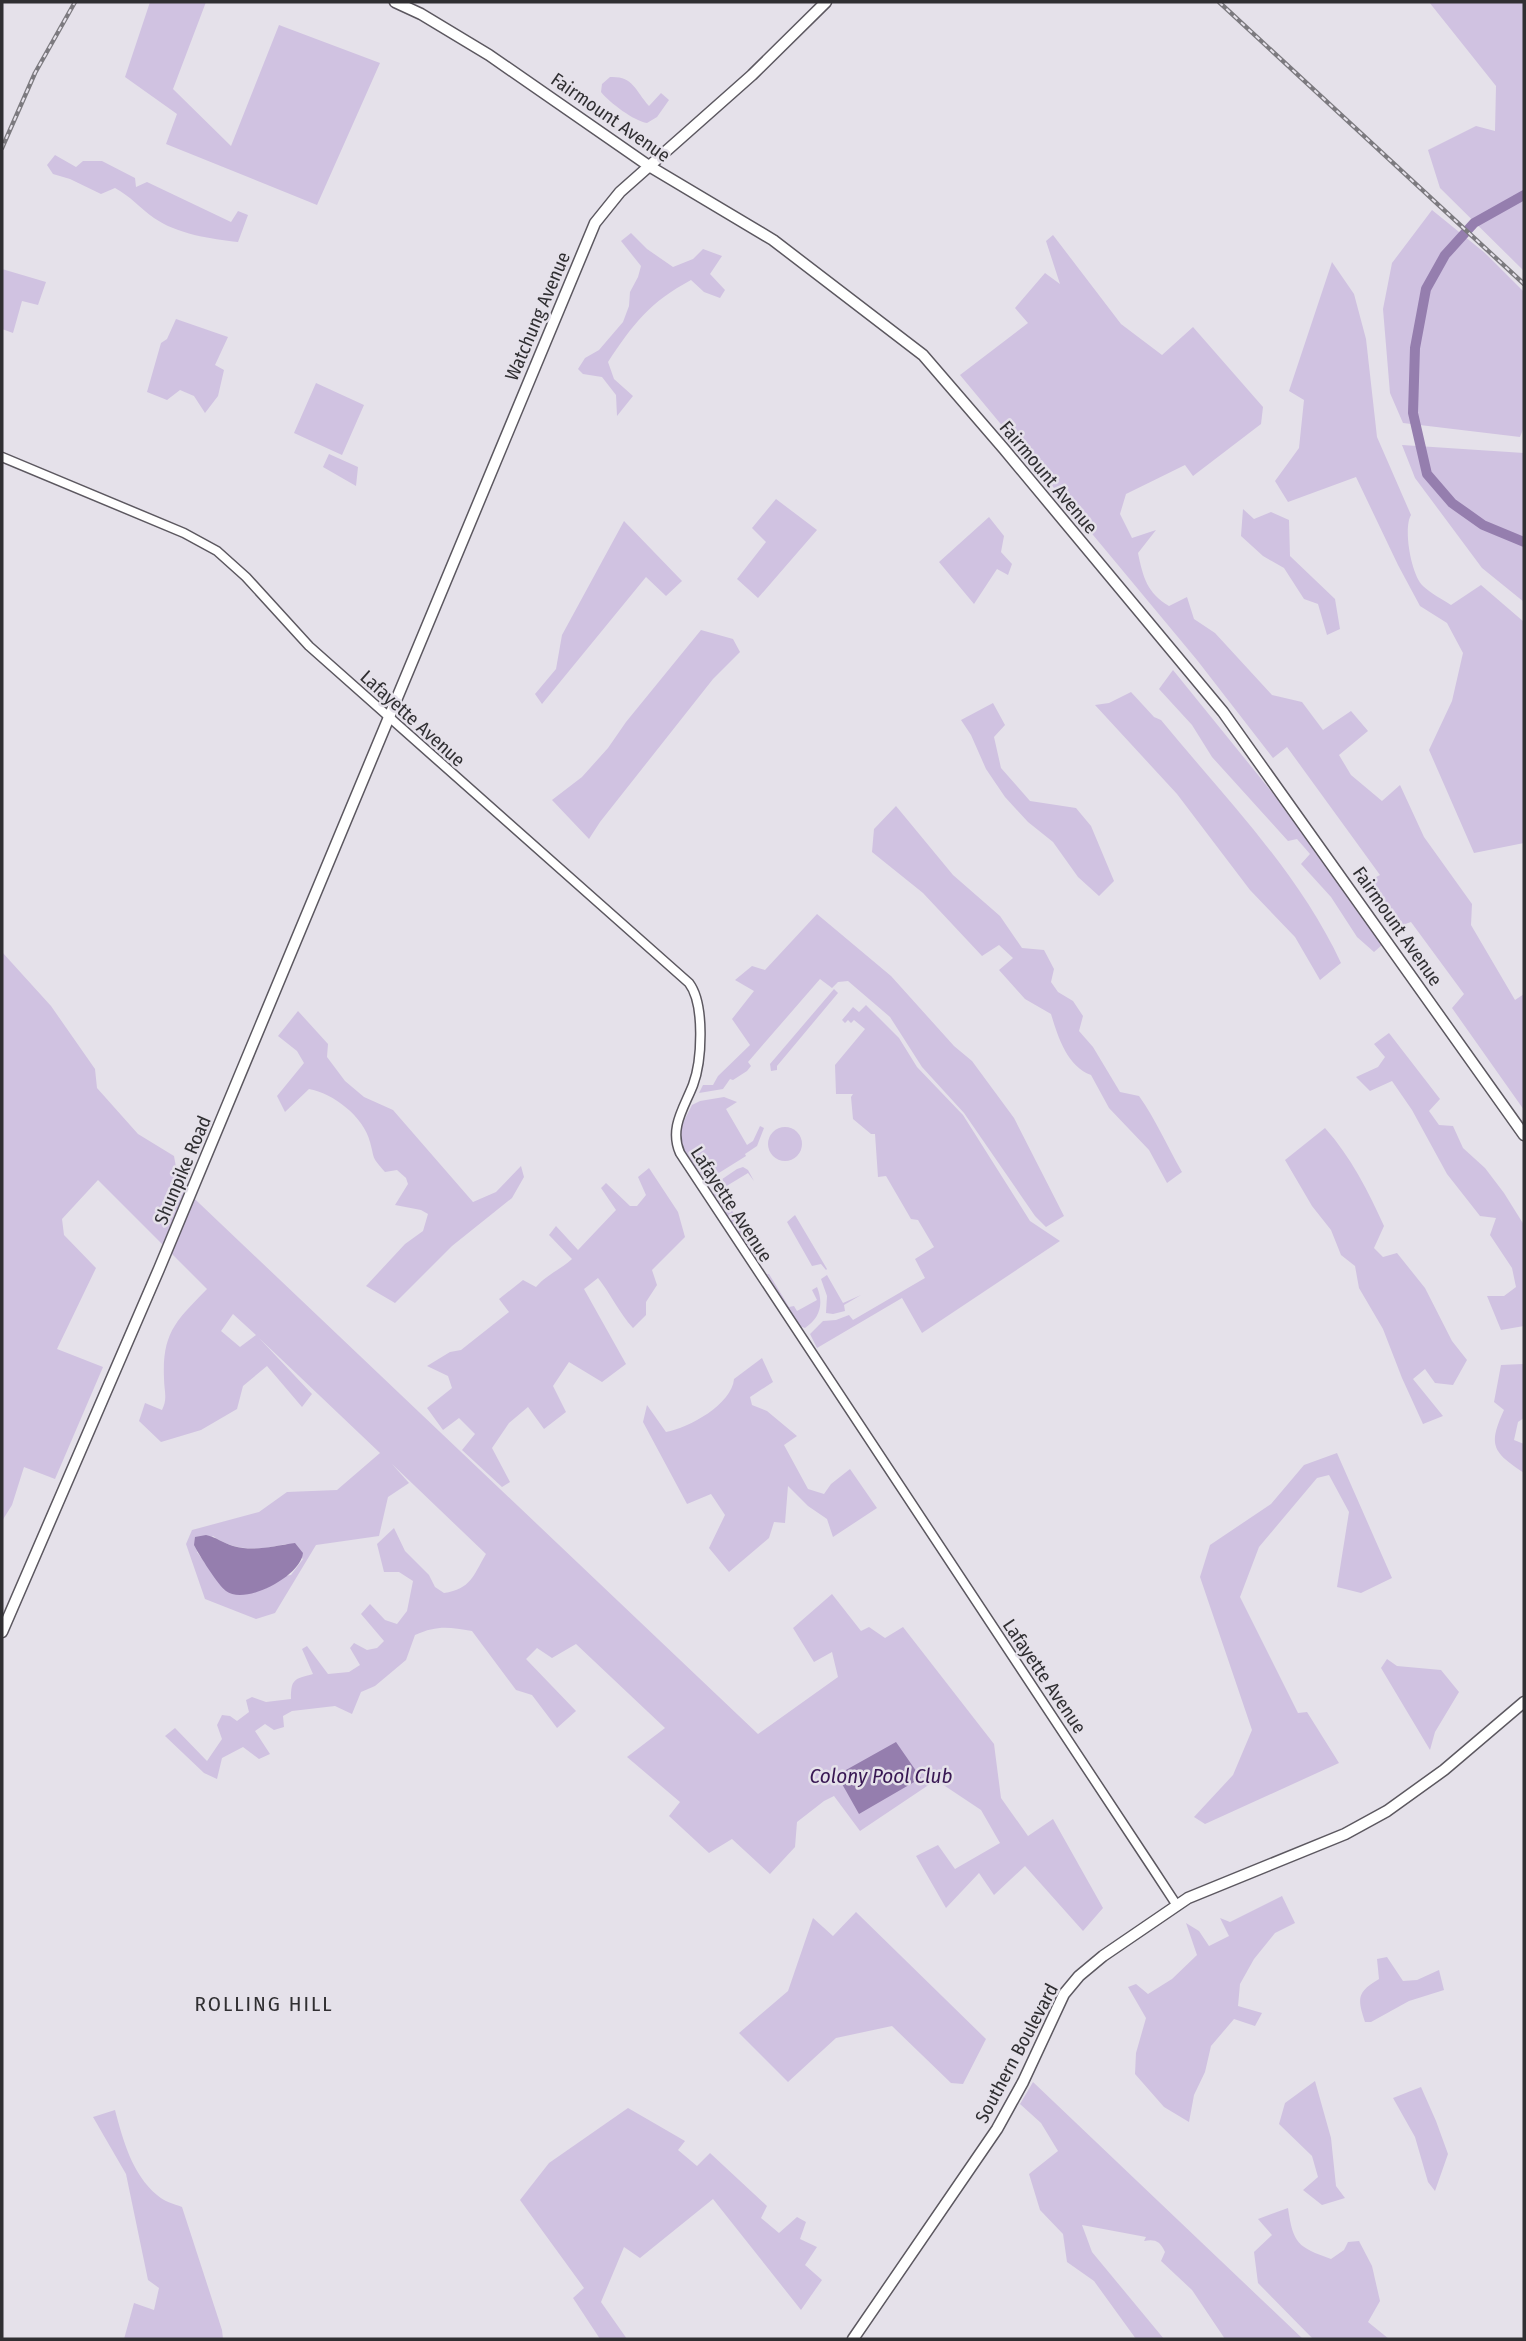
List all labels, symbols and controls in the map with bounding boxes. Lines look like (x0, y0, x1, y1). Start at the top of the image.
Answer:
street label: Fairmount Avenue (547, 68, 675, 167)
street label: Watchung Avenue (500, 248, 575, 384)
street label: Fairmount Avenue (995, 416, 1103, 538)
street label: Lafayette Avenue (356, 665, 470, 771)
street label: Fairmount Avenue (1348, 862, 1447, 990)
street label: Shunpike Road (149, 1112, 216, 1228)
street label: Lafayette Avenue (686, 1142, 777, 1266)
street label: Lafayette Avenue (998, 1615, 1091, 1738)
water label: Colony Pool Club (810, 1763, 952, 1789)
street label: Southern Boulevard (970, 1980, 1063, 2127)
district label: ROLLING HILL (194, 1991, 334, 2017)

